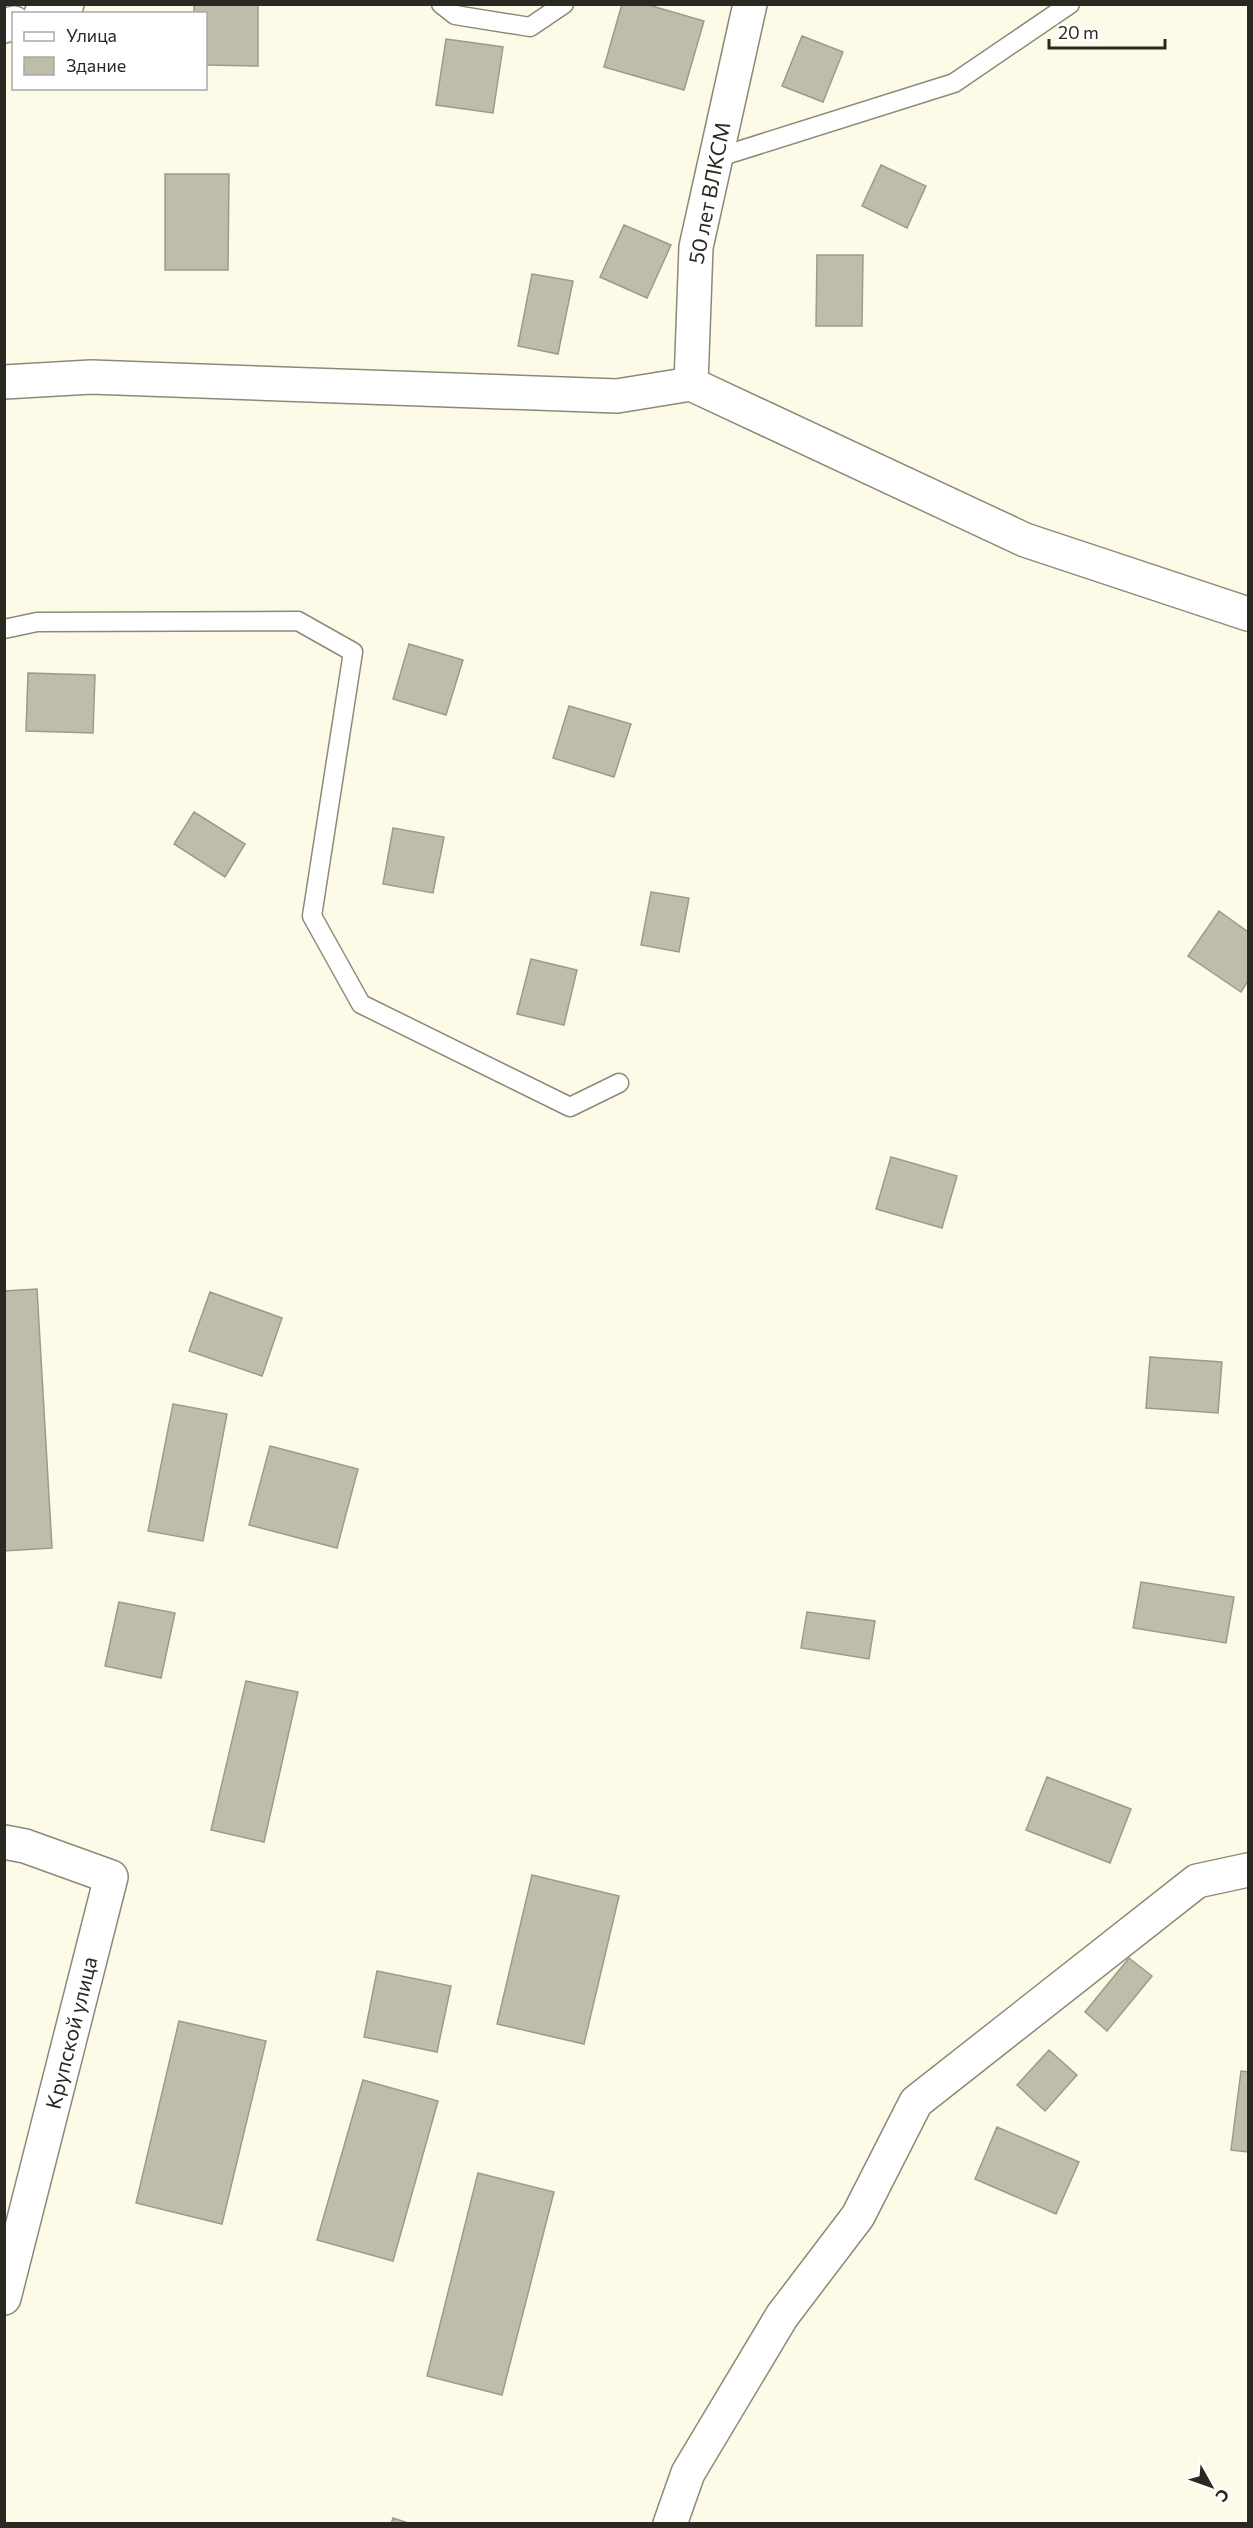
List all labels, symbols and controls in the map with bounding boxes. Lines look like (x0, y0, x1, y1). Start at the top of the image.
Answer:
legend (12, 12, 207, 90)
scale bar (1049, 12, 1164, 50)
text: 20 m (1058, 21, 1099, 43)
text: Улица (66, 24, 117, 46)
text: Здание (66, 54, 126, 76)
street label: 50 лет ВЛКСМ (683, 120, 735, 266)
street label: Крупской улица (40, 1954, 102, 2111)
north arrow (1181, 2456, 1241, 2516)
text: С (1212, 2486, 1234, 2506)

